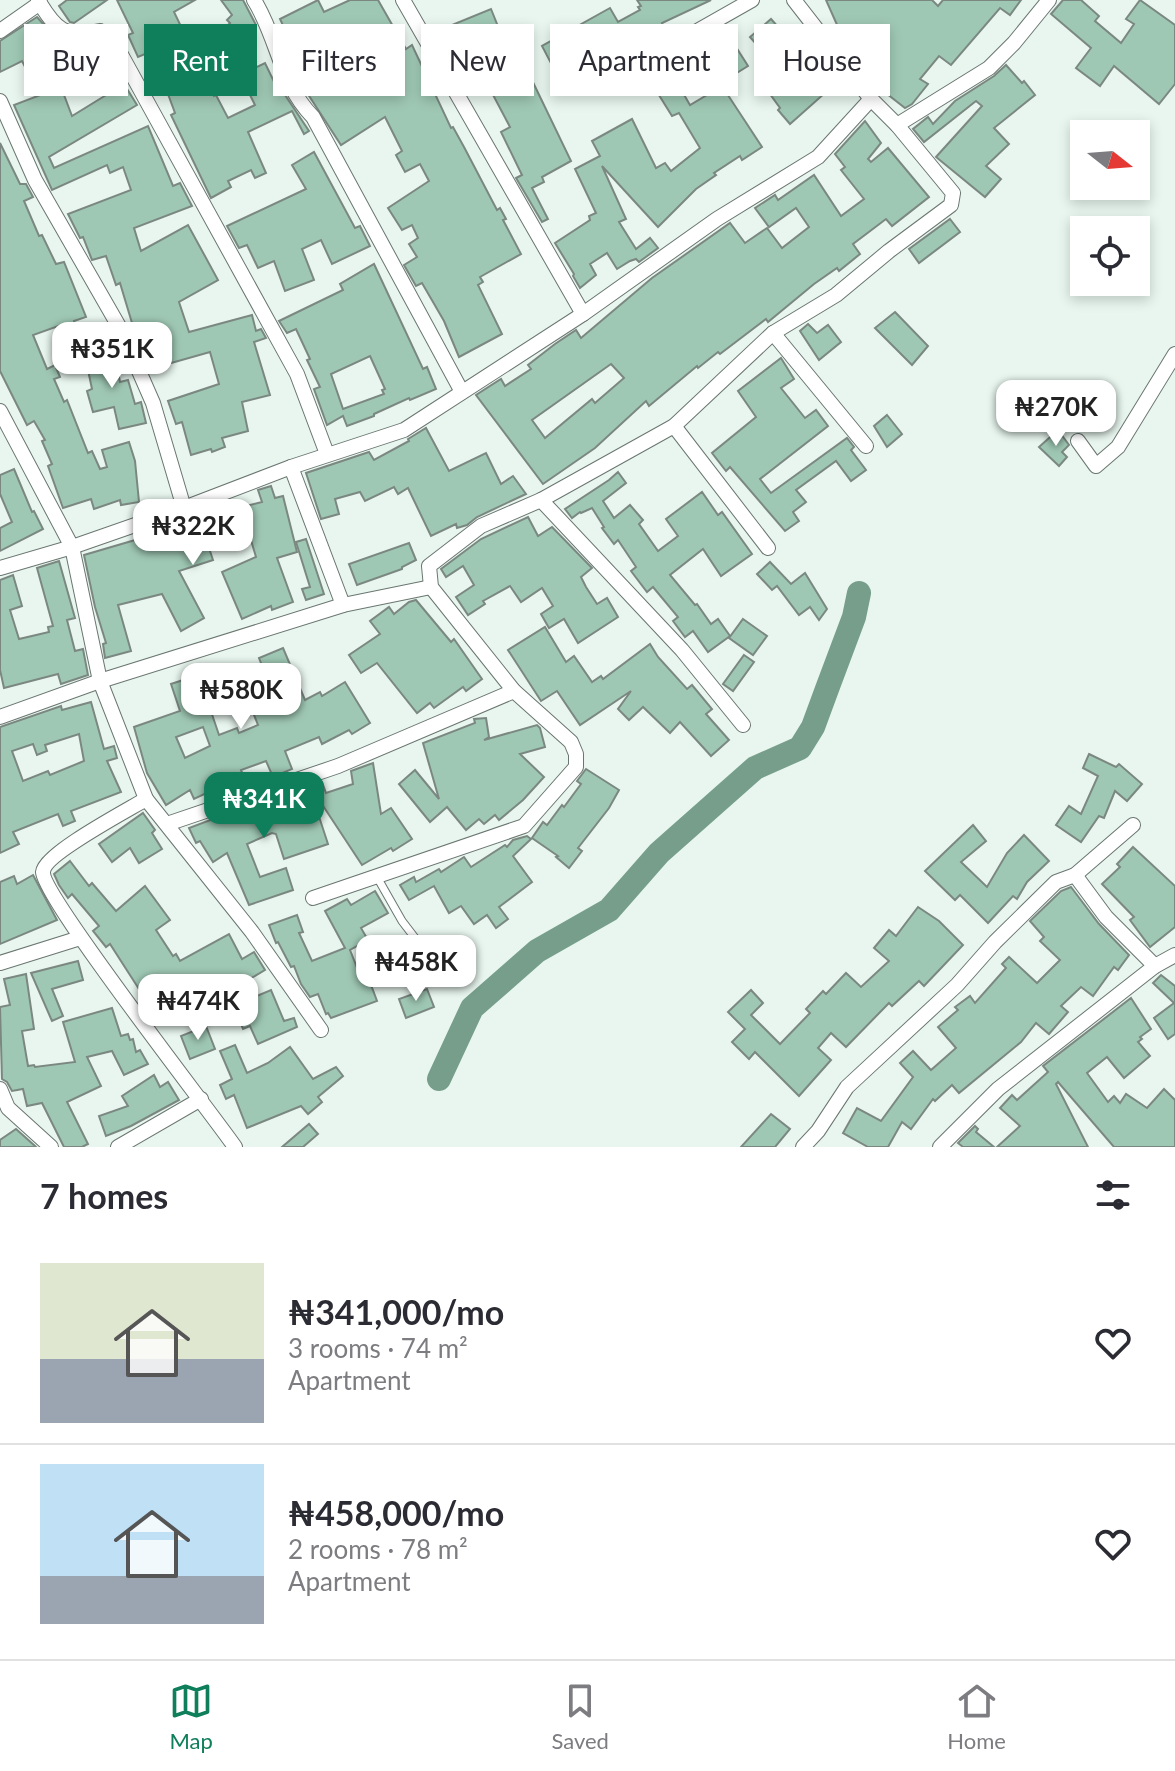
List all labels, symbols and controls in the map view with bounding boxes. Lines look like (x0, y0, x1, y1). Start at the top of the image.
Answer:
chip: Buy (24, 24, 128, 96)
chip: Rent (144, 24, 257, 96)
chip: Filters (273, 24, 405, 96)
chip: New (421, 24, 534, 96)
chip: Apartment (550, 24, 738, 96)
chip: House (754, 24, 890, 96)
north arrow (1070, 120, 1150, 200)
map controls (1070, 120, 1150, 296)
button: locate (1070, 216, 1150, 296)
pin: ₦351K (56, 322, 168, 390)
text: ₦351K (70, 332, 154, 364)
pin: ₦270K (1000, 380, 1112, 448)
text: ₦270K (1014, 390, 1098, 422)
pin: ₦322K (137, 499, 249, 567)
text: ₦322K (151, 509, 235, 541)
pin: ₦580K (185, 663, 297, 731)
text: ₦580K (199, 673, 283, 705)
pin: ₦341K (208, 772, 320, 840)
text: ₦341K (222, 782, 306, 814)
pin: ₦458K (360, 935, 472, 1003)
text: ₦458K (374, 945, 458, 977)
pin: ₦474K (142, 974, 254, 1042)
text: ₦474K (156, 984, 240, 1016)
icon: filters (1091, 1173, 1135, 1217)
text: 7 homes (40, 1175, 168, 1216)
text: ₦341,000/mo (288, 1291, 504, 1332)
icon: home (104, 1295, 200, 1391)
icon: heart (1091, 1321, 1135, 1365)
text: 3 rooms · 74 m² (288, 1332, 468, 1364)
text: Apartment (288, 1364, 411, 1396)
text: ₦458,000/mo (288, 1492, 504, 1533)
icon: home (104, 1496, 200, 1592)
icon: heart (1091, 1522, 1135, 1566)
text: 2 rooms · 78 m² (288, 1533, 468, 1565)
text: Apartment (288, 1565, 411, 1597)
tab: Map (169, 1679, 213, 1754)
tab: Saved (551, 1679, 609, 1754)
tab: Home (947, 1679, 1006, 1754)

